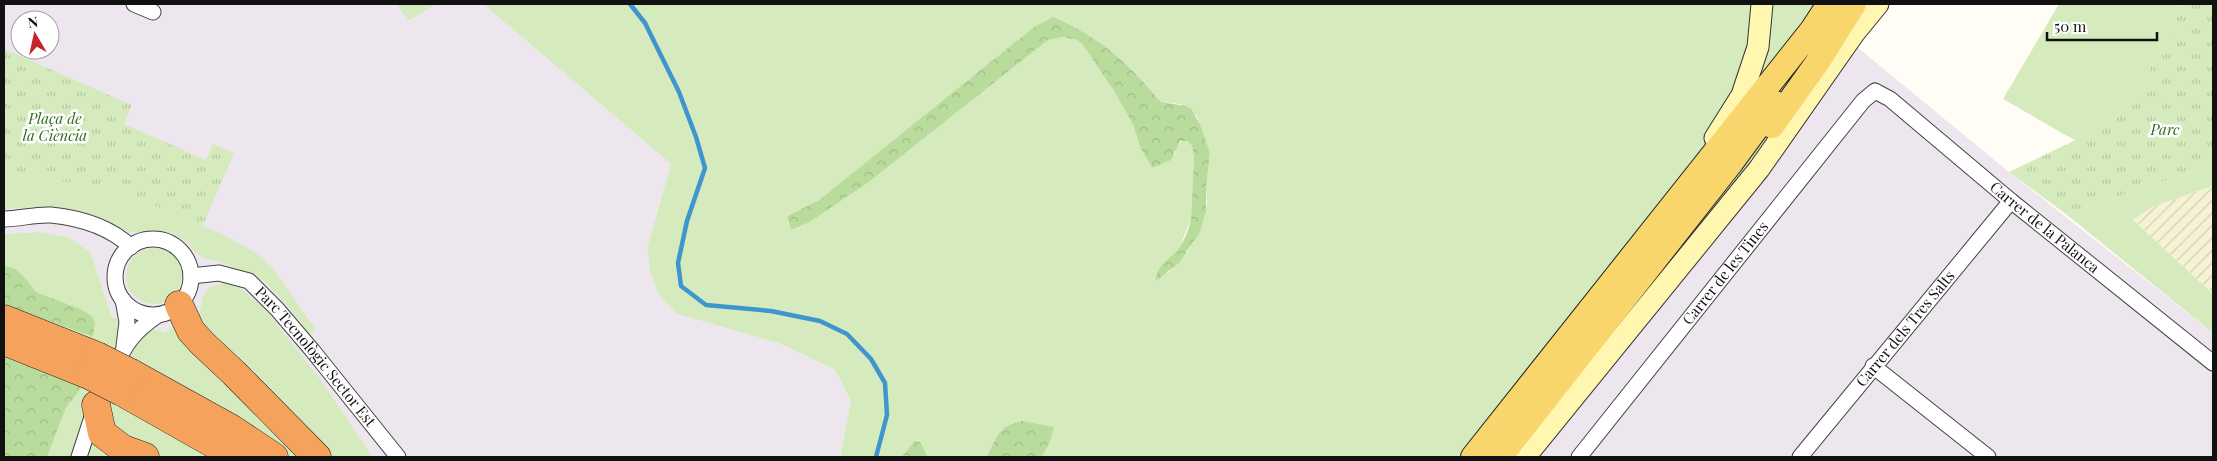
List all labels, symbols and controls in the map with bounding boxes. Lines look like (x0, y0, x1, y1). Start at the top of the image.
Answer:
north arrow (10, 10, 60, 60)
scale bar (2047, 10, 2157, 42)
text: N (26, 11, 39, 32)
text: 50 m (2054, 16, 2087, 36)
park label: Plaça de la Ciència (23, 108, 87, 145)
park label: Parc (2149, 119, 2180, 139)
street label: Carrer de la Palanca (1986, 177, 2104, 277)
street label: Carrer de les Tines (1677, 217, 1772, 329)
street label: Carrer dels Tres Salts (1851, 266, 1959, 391)
street label: Parc Tecnològic Sector Est (251, 282, 381, 431)

